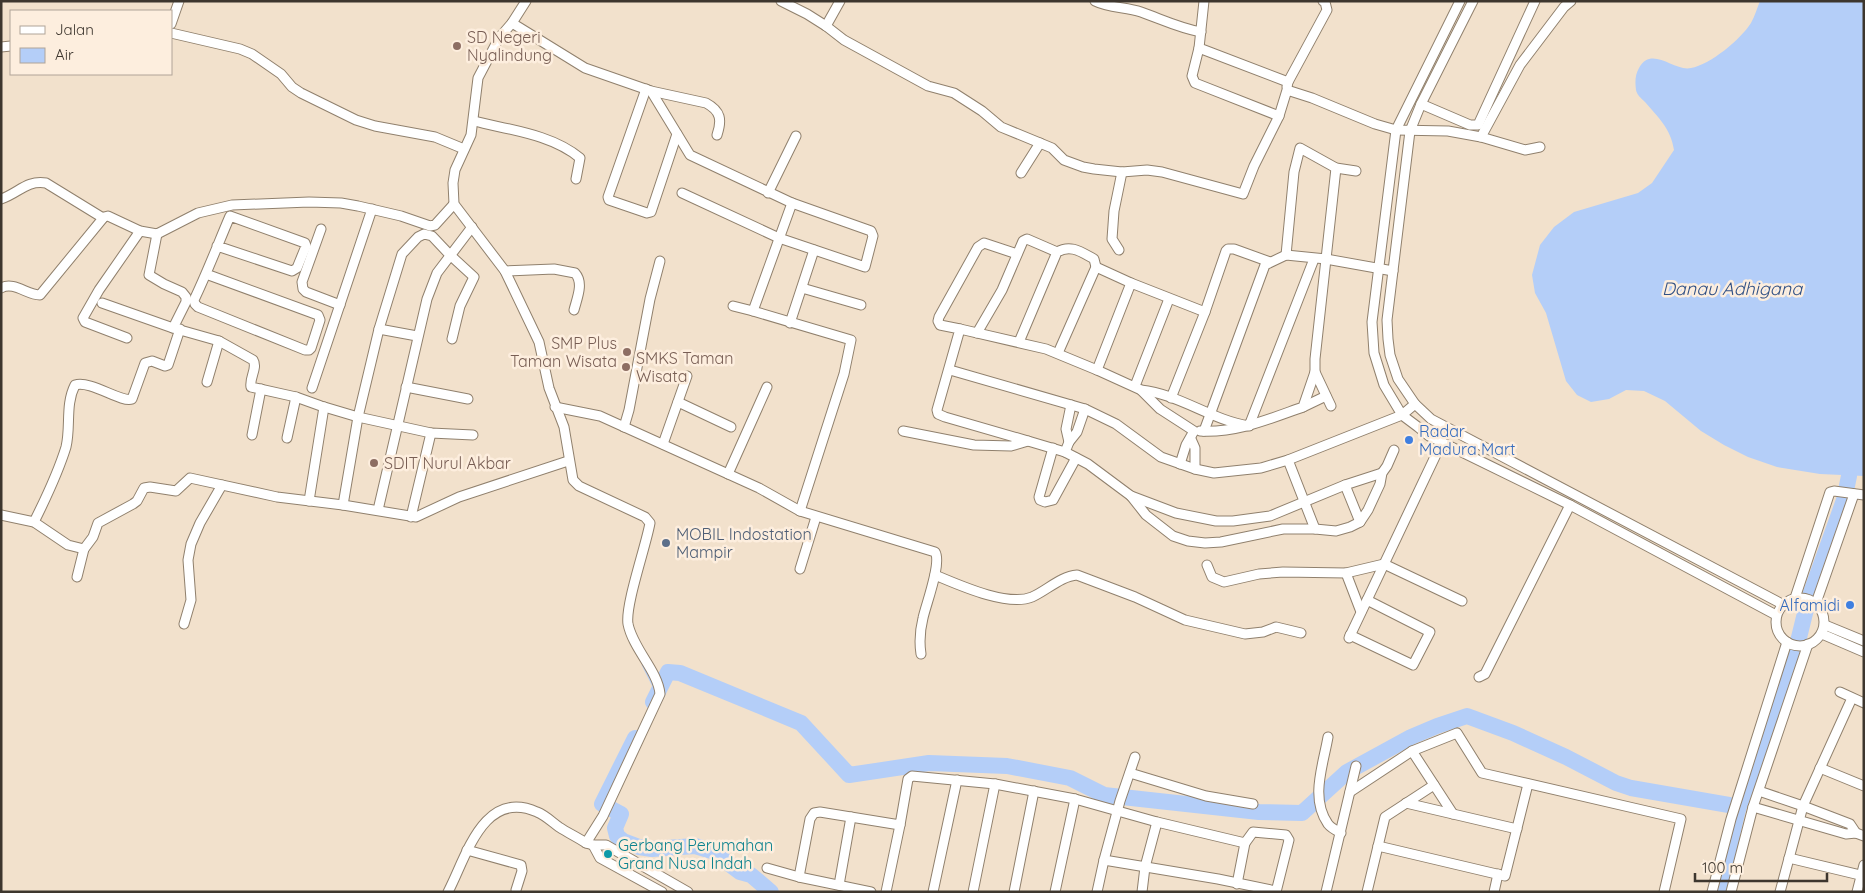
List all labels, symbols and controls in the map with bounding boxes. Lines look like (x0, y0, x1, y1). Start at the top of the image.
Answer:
legend (10, 10, 172, 75)
text: Jalan (55, 20, 94, 39)
place label: SD Negeri Nyalindung (467, 27, 552, 65)
marker: SD Negeri Nyalindung (451, 40, 463, 52)
text: Air (55, 45, 74, 64)
water label: Danau Adhigana (1662, 277, 1803, 300)
place label: SMP Plus Taman Wisata (510, 333, 617, 371)
marker: SMP Plus Taman Wisata (621, 346, 633, 358)
place label: SMKS Taman Wisata (636, 348, 734, 386)
marker: SMKS Taman Wisata (620, 361, 632, 373)
place label: Radar Madura Mart (1419, 421, 1516, 459)
marker: Radar Madura Mart (1403, 434, 1415, 446)
place label: SDIT Nurul Akbar (384, 453, 511, 473)
marker: SDIT Nurul Akbar (368, 457, 380, 469)
place label: MOBIL Indostation Mampir (676, 524, 812, 562)
marker: MOBIL Indostation Mampir (660, 537, 672, 549)
place label: Alfamidi (1779, 595, 1840, 615)
marker: Alfamidi (1844, 599, 1856, 611)
place label: Gerbang Perumahan Grand Nusa Indah (618, 835, 773, 873)
marker: Gerbang Perumahan Grand Nusa Indah (602, 848, 614, 860)
scale bar (1695, 850, 1828, 882)
text: 100 m (1702, 858, 1743, 877)

